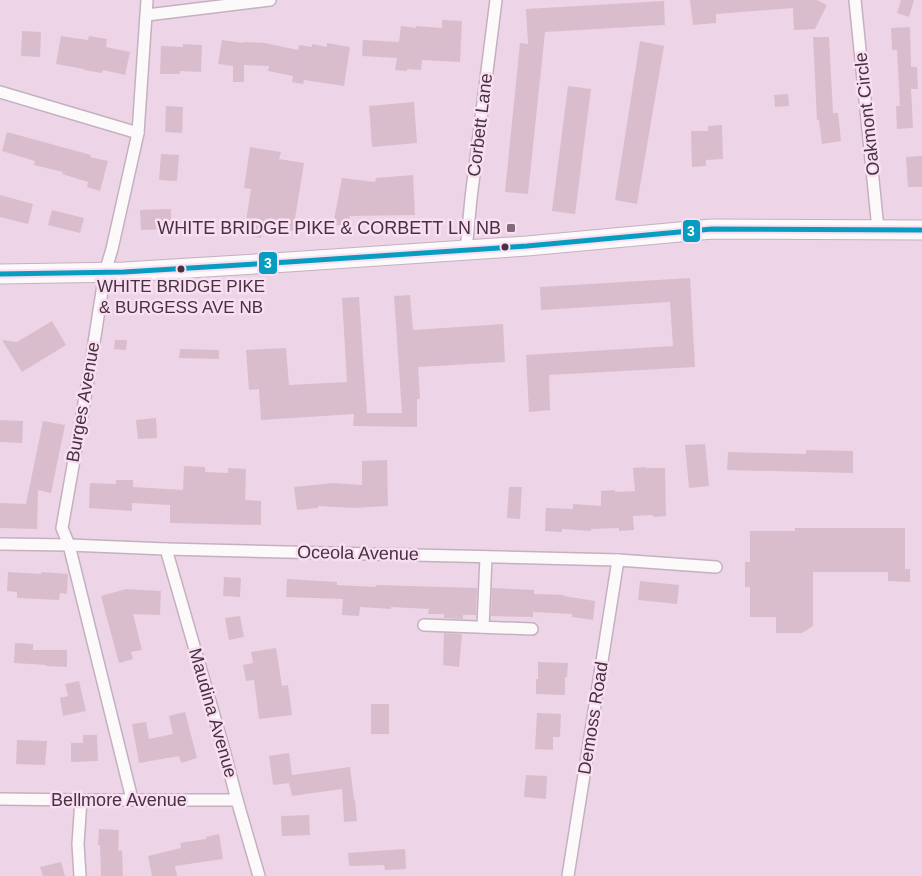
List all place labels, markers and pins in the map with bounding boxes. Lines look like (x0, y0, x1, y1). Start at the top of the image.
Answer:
place label: WHITE BRIDGE PIKE & CORBETT LN NB (157, 218, 501, 238)
marker: WHITE BRIDGE PIKE & CORBETT LN NB (505, 222, 517, 234)
unlabelled marker (500, 242, 510, 252)
marker: WHITE BRIDGE PIKE & BURGESS AVE NB (176, 264, 186, 274)
place label: WHITE BRIDGE PIKE & BURGESS AVE NB (97, 277, 265, 317)

